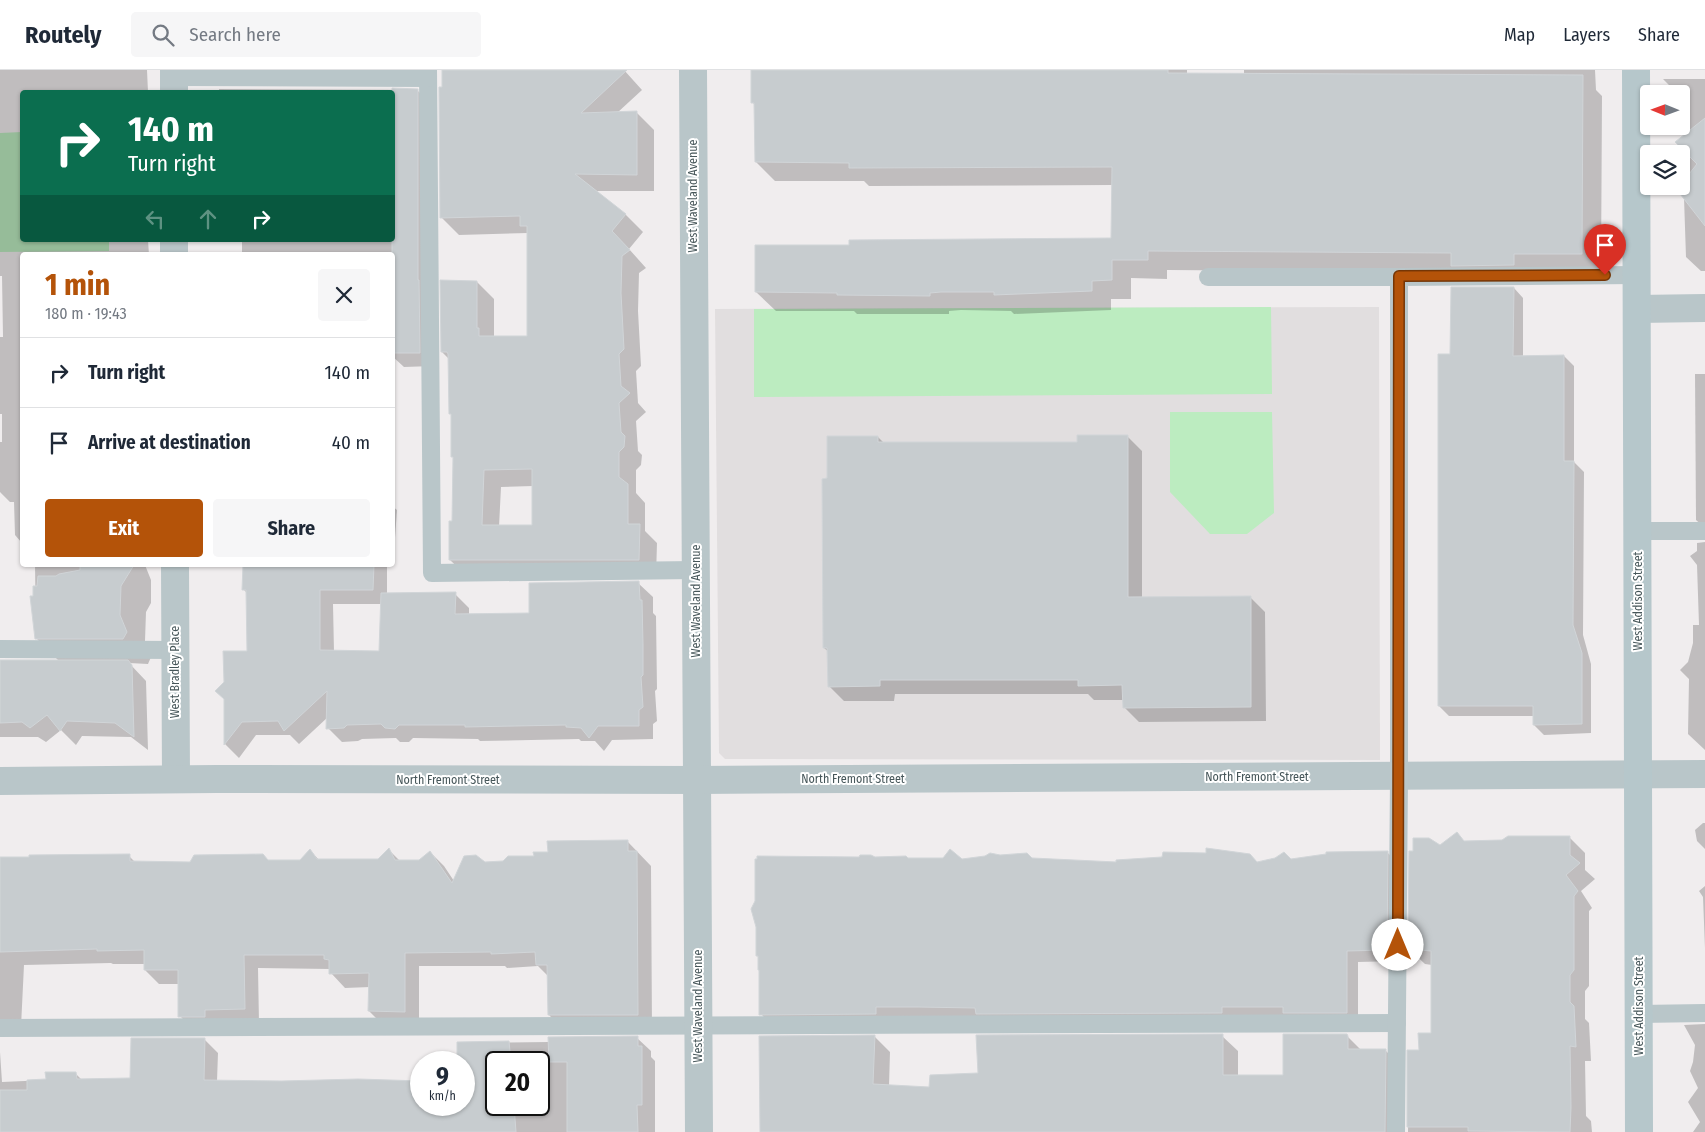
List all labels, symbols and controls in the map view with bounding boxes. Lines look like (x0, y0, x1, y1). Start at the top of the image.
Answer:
search box (131, 12, 481, 57)
text: Routely (25, 21, 101, 49)
icon: search (149, 21, 177, 49)
text: Search here (189, 23, 281, 46)
text: Map (1504, 24, 1535, 46)
text: Layers (1563, 24, 1610, 46)
text: Share (1638, 24, 1680, 46)
north arrow (1640, 85, 1690, 135)
map controls (1640, 85, 1690, 195)
text: 140 m (128, 108, 214, 150)
icon: right (45, 110, 110, 175)
street label: West Waveland Avenue (686, 140, 700, 252)
button: layers (1640, 145, 1690, 195)
text: Turn right (128, 150, 216, 177)
icon: left (141, 205, 169, 233)
icon: ahead (194, 205, 222, 233)
icon: right (247, 205, 275, 233)
pin (1584, 224, 1626, 275)
icon: arrive (1591, 231, 1619, 259)
text: 1 min (45, 267, 110, 303)
button: close (318, 269, 370, 321)
text: 180 m · 19:43 (45, 304, 127, 323)
icon: right (45, 359, 73, 387)
text: Turn right (88, 361, 165, 384)
text: 140 m (324, 361, 370, 384)
icon: arrive (45, 429, 73, 457)
text: Arrive at destination (88, 431, 251, 454)
text: 40 m (332, 431, 370, 454)
button: Exit (45, 499, 203, 557)
button: Share (213, 499, 370, 557)
street label: West Waveland Avenue (689, 545, 703, 657)
street label: West Addison Street (1631, 551, 1645, 650)
street label: West Bradley Place (168, 626, 182, 718)
street label: North Fremont Street (1205, 770, 1309, 784)
street label: North Fremont Street (801, 772, 905, 786)
street label: North Fremont Street (396, 773, 500, 787)
position arrow (1371, 918, 1423, 970)
street label: West Waveland Avenue (691, 950, 705, 1062)
street label: West Addison Street (1632, 956, 1646, 1055)
speed limit sign: 20 (485, 1051, 550, 1116)
text: 9 (436, 1062, 449, 1092)
text: km/h (429, 1089, 456, 1103)

